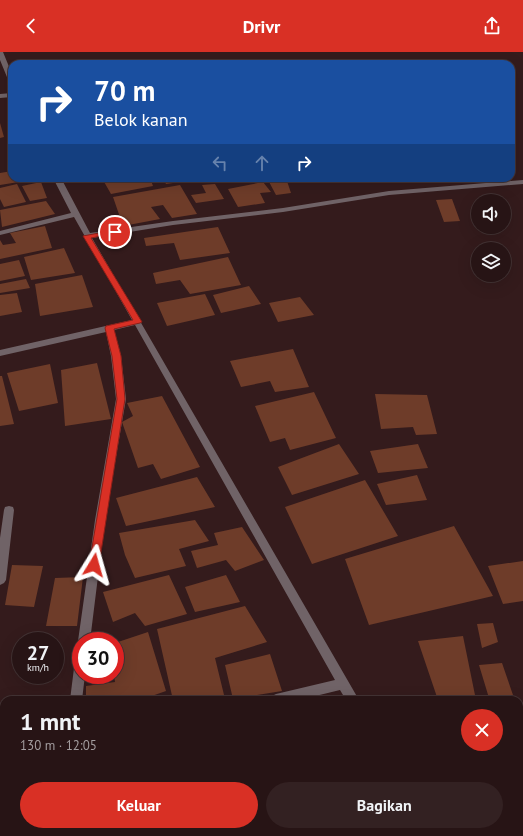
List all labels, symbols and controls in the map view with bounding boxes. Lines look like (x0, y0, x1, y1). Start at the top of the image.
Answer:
icon: back (20, 15, 42, 37)
text: Drivr (243, 15, 280, 38)
icon: share (481, 15, 503, 37)
text: 70 m (94, 72, 155, 109)
icon: right (28, 76, 80, 128)
text: Belok kanan (94, 108, 188, 131)
icon: left (209, 152, 231, 174)
icon: ahead (251, 152, 273, 174)
icon: right (293, 152, 315, 174)
map controls (471, 194, 511, 282)
button: sound (471, 194, 511, 234)
pin (98, 215, 132, 249)
icon: arrive (104, 221, 126, 243)
button: layers (471, 242, 511, 282)
position arrow (73, 544, 115, 586)
speed limit sign: 30 (72, 632, 124, 684)
text: 27 (27, 640, 49, 666)
text: km/h (27, 661, 49, 674)
text: 1 mnt (20, 706, 80, 737)
button: close (461, 709, 503, 751)
text: 130 m · 12:05 (20, 737, 97, 754)
button: Keluar (20, 782, 258, 828)
button: Bagikan (266, 782, 503, 828)

